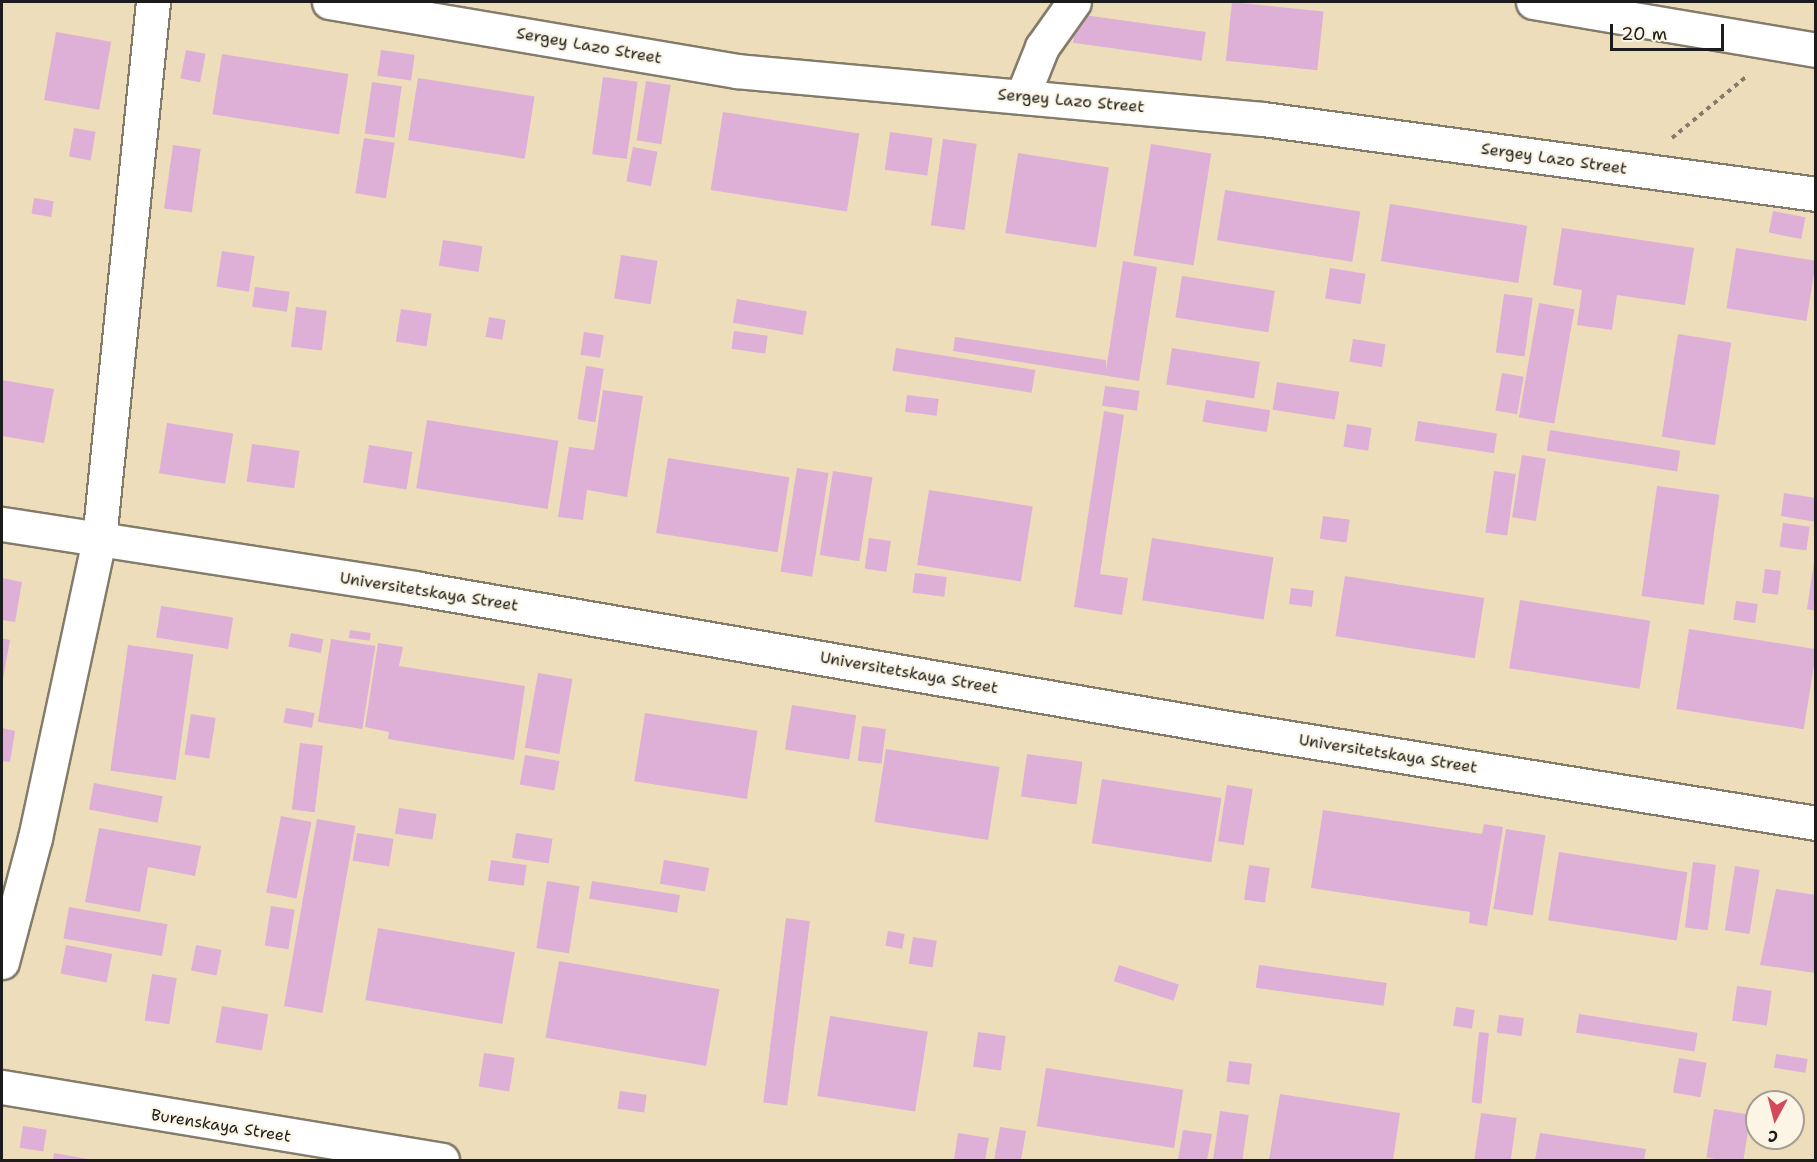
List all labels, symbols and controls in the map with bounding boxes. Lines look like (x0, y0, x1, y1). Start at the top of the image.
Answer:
scale bar (1613, 12, 1727, 50)
text: 20 m (1621, 22, 1667, 46)
street label: Sergey Lazo Street (515, 24, 663, 68)
street label: Sergey Lazo Street (997, 85, 1145, 117)
street label: Sergey Lazo Street (1480, 139, 1628, 179)
street label: Universitetskaya Street (338, 568, 520, 616)
street label: Universitetskaya Street (818, 648, 1000, 698)
street label: Universitetskaya Street (1297, 730, 1479, 778)
north arrow (1745, 1090, 1805, 1150)
street label: Burenskaya Street (150, 1105, 292, 1147)
text: С (1767, 1125, 1779, 1147)

